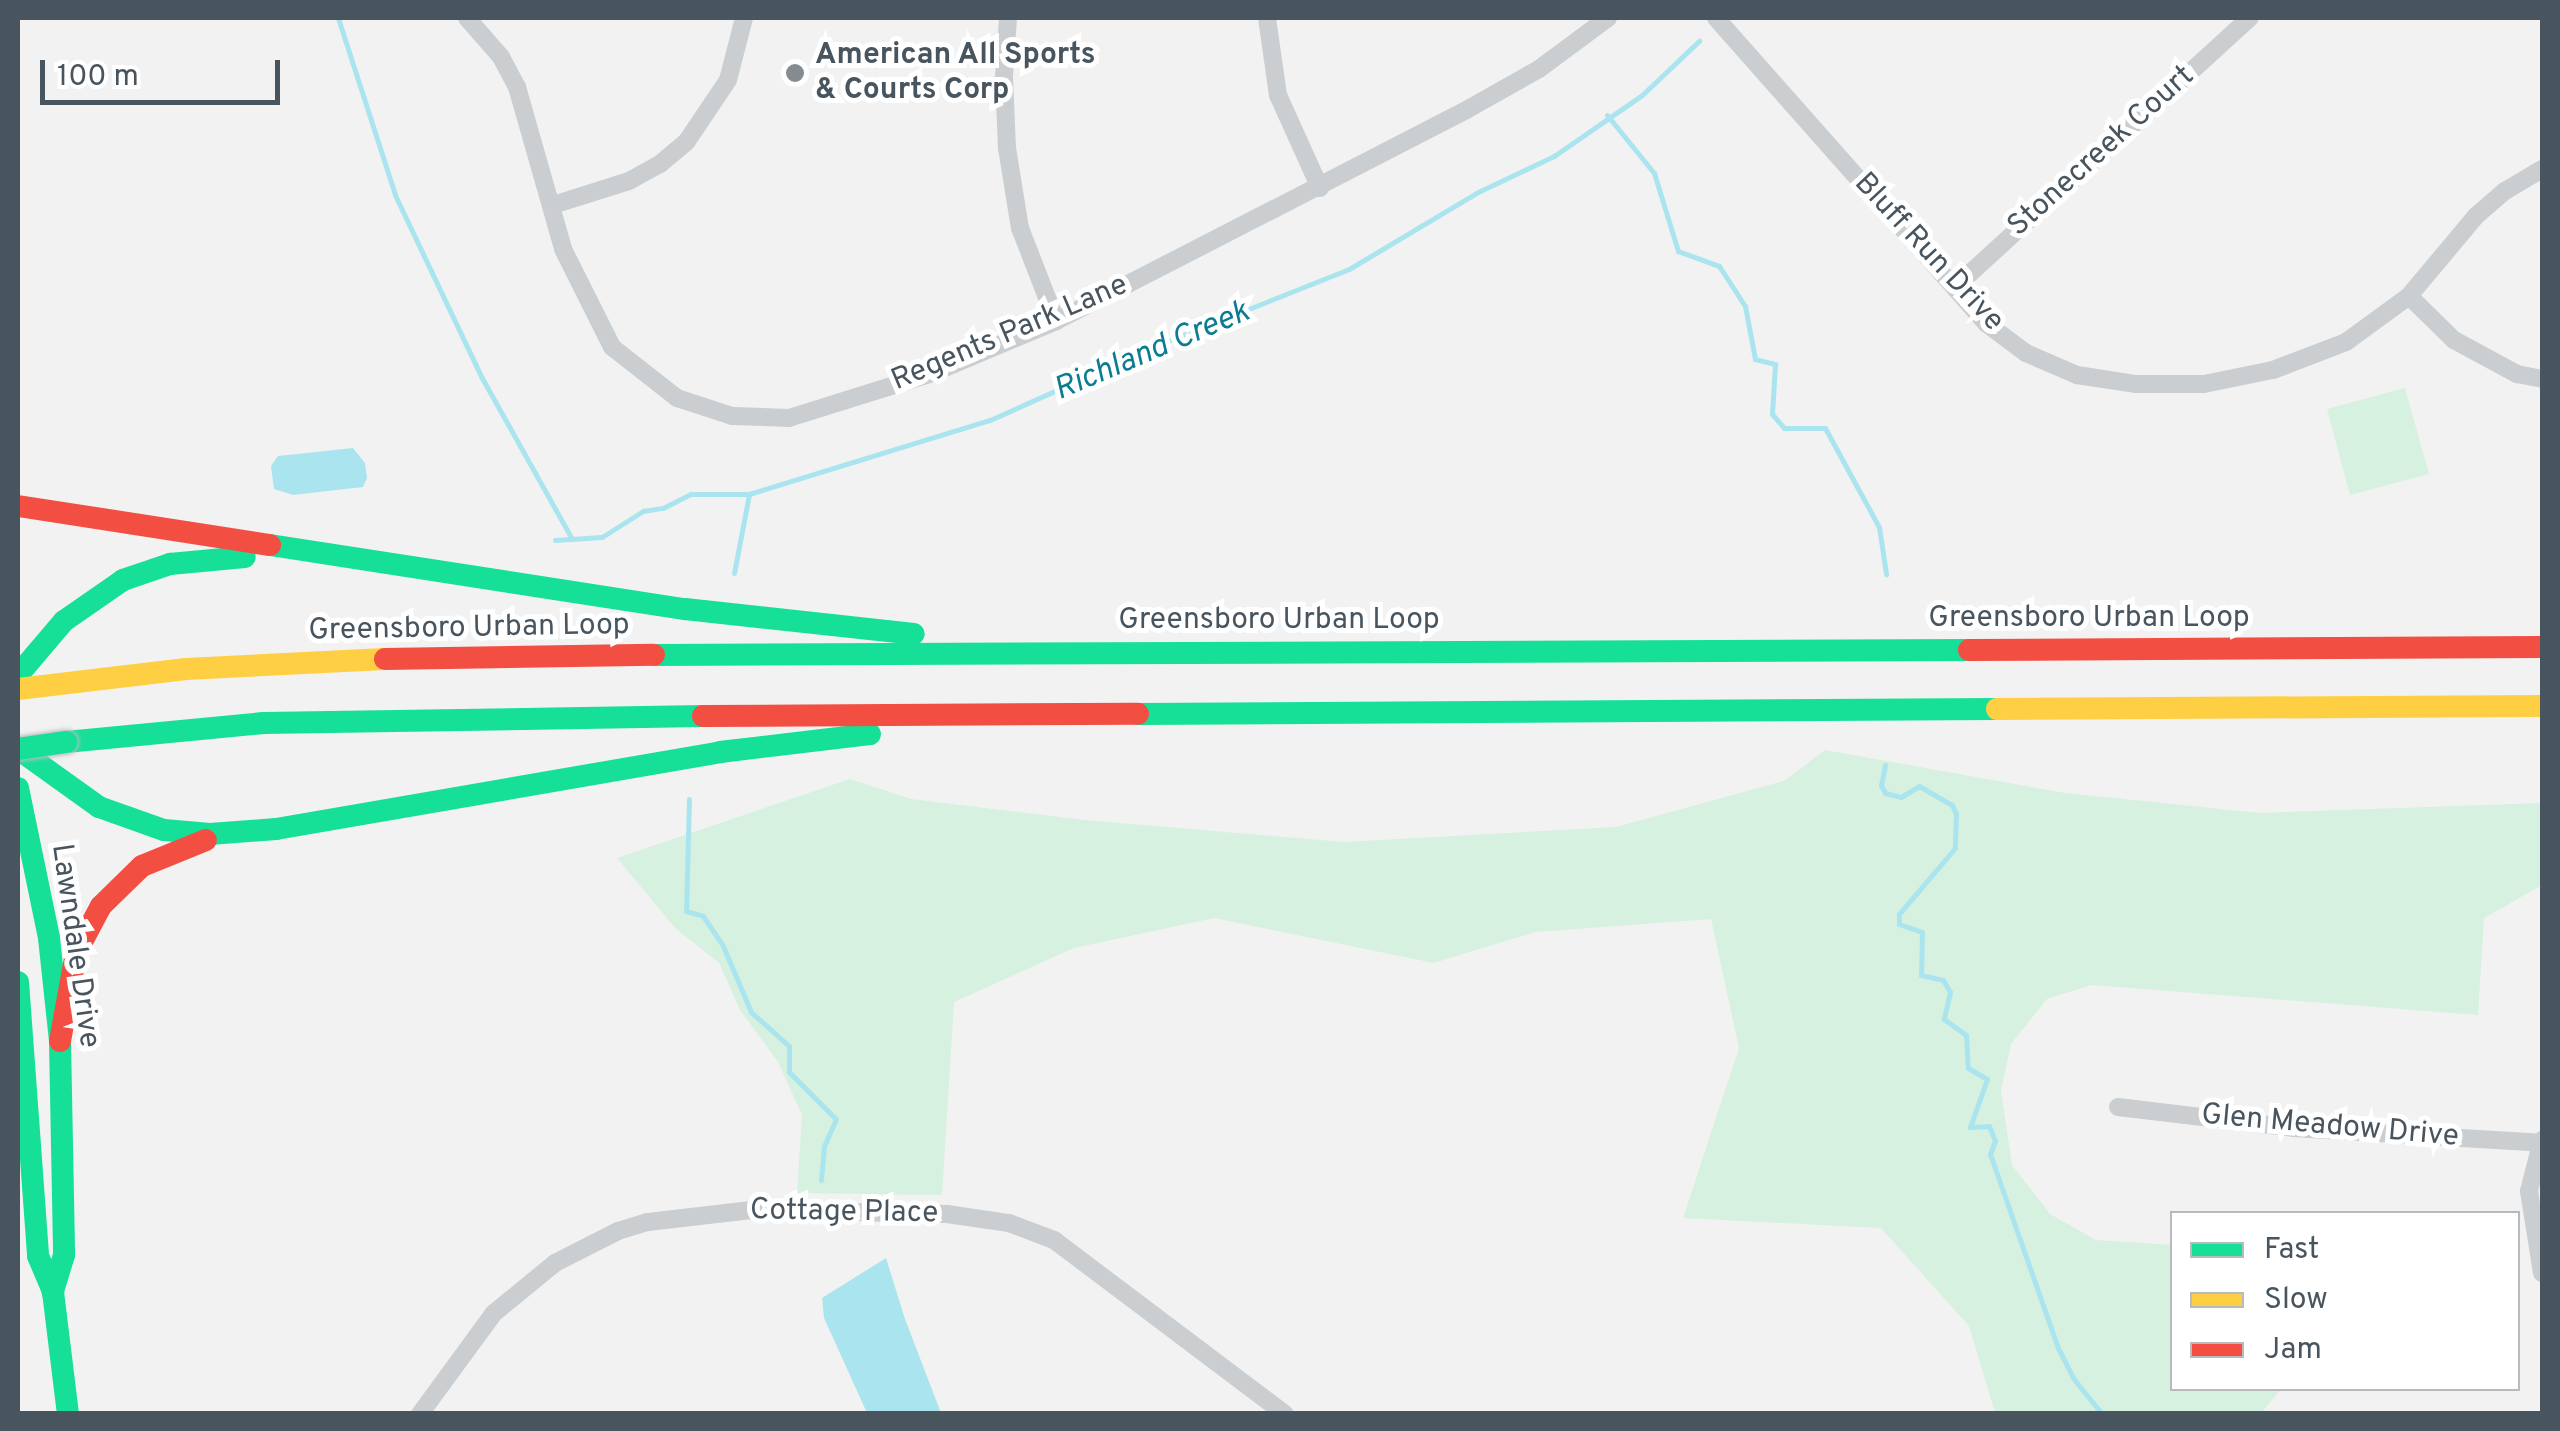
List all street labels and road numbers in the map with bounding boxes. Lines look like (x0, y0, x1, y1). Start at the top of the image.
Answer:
street label: Stonecreek Court (2002, 59, 2202, 245)
street label: Bluff Run Drive (1846, 166, 2010, 340)
street label: Regents Park Lane (886, 268, 1134, 400)
street label: Greensboro Urban Loop (1928, 601, 2250, 637)
street label: Greensboro Urban Loop (1118, 603, 1440, 639)
street label: Greensboro Urban Loop (308, 608, 630, 650)
street label: Lawndale Drive (42, 842, 106, 1050)
street label: Glen Meadow Drive (2200, 1098, 2460, 1156)
street label: Cottage Place (749, 1193, 939, 1233)

